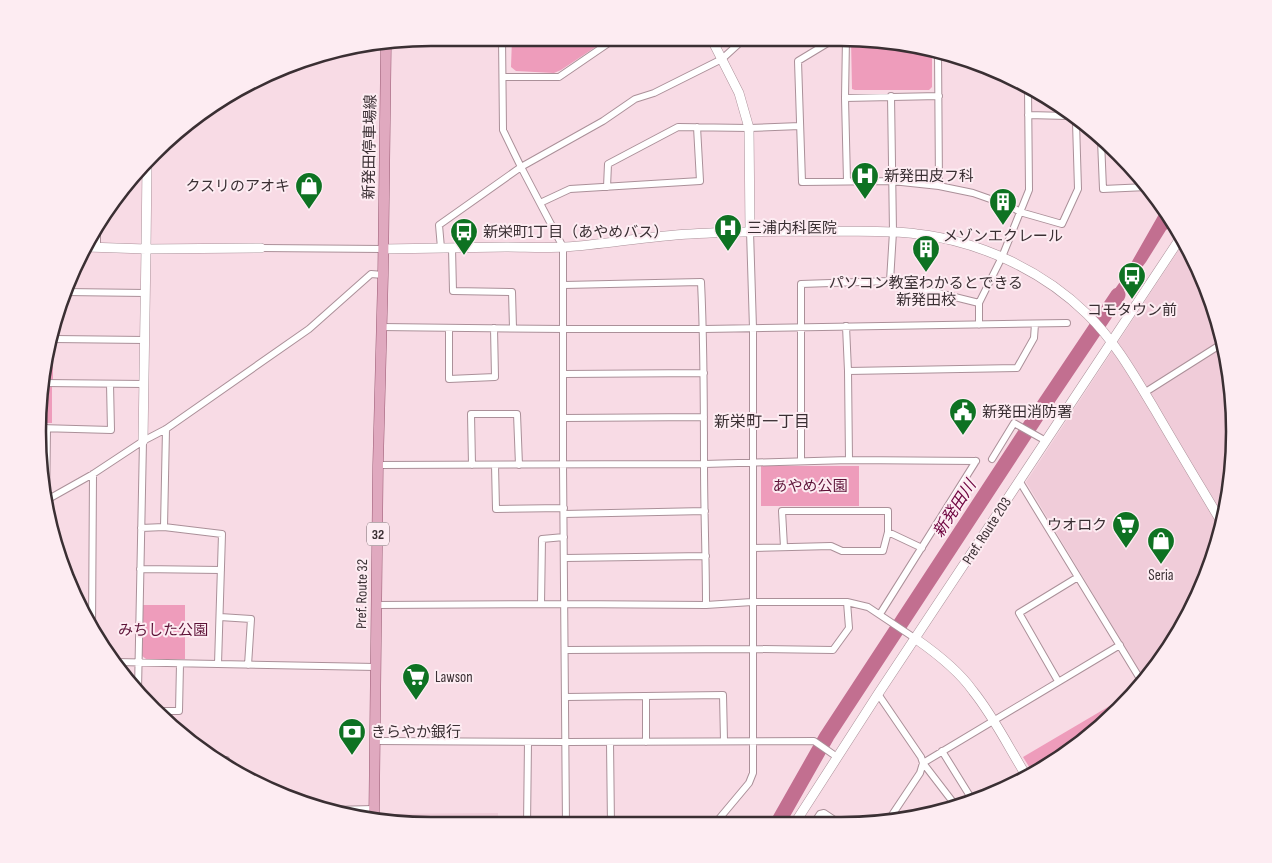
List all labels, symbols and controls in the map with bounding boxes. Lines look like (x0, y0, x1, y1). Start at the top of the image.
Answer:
street label: 新発田停車場線 (360, 94, 380, 200)
hospital icon: 新発田皮フ科 (850, 161, 880, 200)
place label: 新発田皮フ科 (884, 167, 974, 186)
shop icon: クスリのアオキ (294, 171, 324, 210)
place label: クスリのアオキ (185, 177, 290, 196)
building icon: メゾンエクレール (988, 187, 1018, 226)
hospital icon: 三浦内科医院 (713, 213, 743, 252)
bus stop icon: 新栄町1丁目（あやめバス） (449, 217, 479, 256)
place label: 三浦内科医院 (747, 219, 837, 238)
place label: 新栄町1丁目（あやめバス） (483, 223, 668, 242)
place label: メゾンエクレール (943, 227, 1063, 246)
building icon: パソコン教室わかるとできる 新発田校 (911, 234, 941, 273)
bus stop icon: コモタウン前 (1117, 261, 1147, 300)
place label: パソコン教室わかるとできる 新発田校 (829, 274, 1023, 310)
place label: コモタウン前 (1087, 301, 1177, 320)
public building icon: 新発田消防署 (948, 397, 978, 436)
place label: 新発田消防署 (982, 403, 1072, 422)
district label: 新栄町一丁目 (714, 413, 810, 432)
water label: 新発田川 (930, 475, 981, 541)
park label: あやめ公園 (772, 477, 848, 496)
street label: Pref. Route 203 (958, 494, 1016, 568)
supermarket icon: ウオロク (1111, 510, 1141, 549)
place label: ウオロク (1047, 516, 1107, 535)
road number: 32 (367, 522, 389, 546)
shop icon: Seria (1146, 526, 1176, 565)
street label: Pref. Route 32 (352, 559, 372, 629)
place label: Seria (1148, 566, 1174, 585)
park label: みちした公園 (118, 621, 208, 640)
supermarket icon: Lawson (401, 662, 431, 701)
place label: Lawson (435, 668, 473, 687)
bank icon: きらやか銀行 (337, 717, 367, 756)
place label: きらやか銀行 (371, 723, 461, 742)

